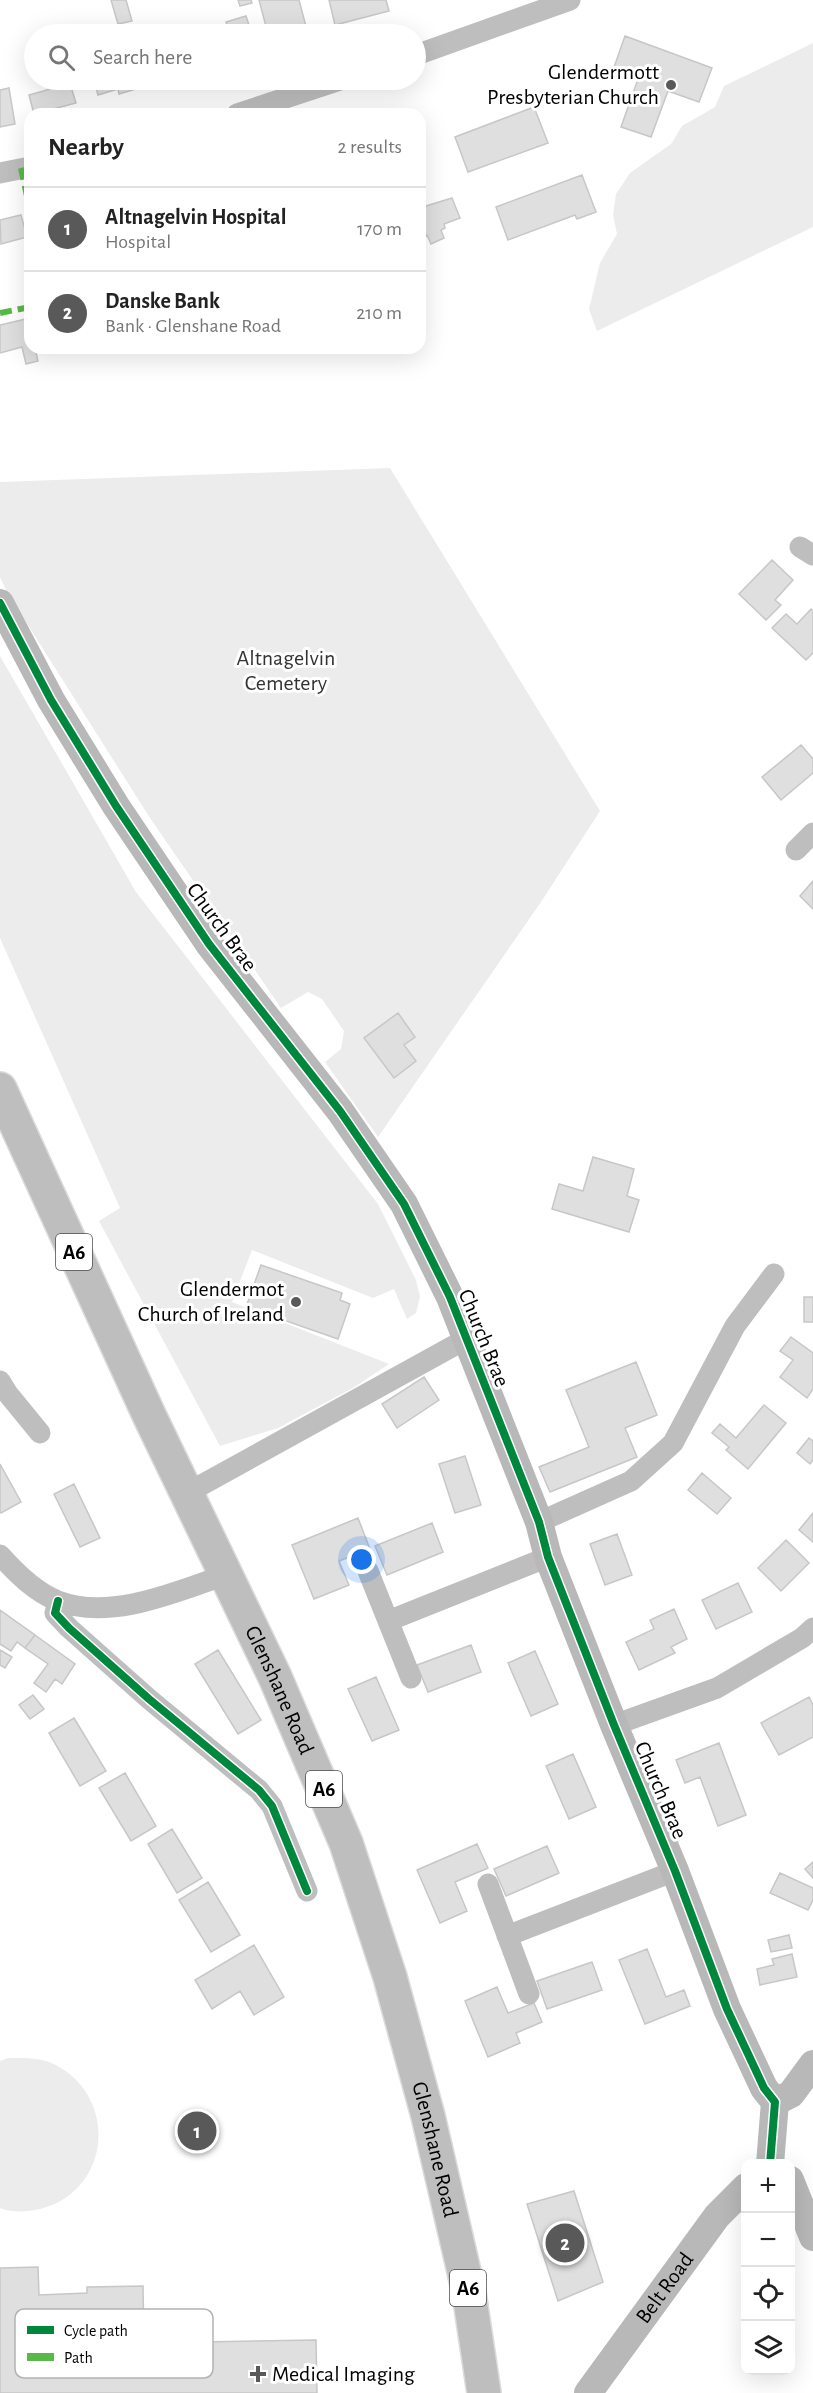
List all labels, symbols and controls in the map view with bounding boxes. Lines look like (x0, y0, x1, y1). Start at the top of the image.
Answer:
search box (24, 24, 426, 90)
icon: search (45, 41, 78, 74)
text: Search here (93, 46, 192, 68)
place label: Glendermott Presbyterian Church (487, 61, 659, 108)
marker: Glendermott Presbyterian Church (664, 78, 678, 92)
text: Nearby (48, 134, 124, 160)
text: 2 results (338, 137, 402, 157)
text: Altnagelvin Hospital (105, 206, 286, 228)
text: 1 (64, 219, 71, 239)
text: 170 m (357, 219, 402, 239)
text: Hospital (105, 232, 171, 252)
text: Danske Bank (105, 290, 220, 312)
text: 2 (63, 303, 72, 323)
text: 210 m (356, 303, 402, 323)
text: Bank · Glenshane Road (105, 316, 281, 336)
park label: Altnagelvin Cemetery (237, 647, 335, 694)
street label: Church Brae (183, 879, 261, 975)
road number: A6 (56, 1234, 92, 1270)
place label: Glendermot Church of Ireland (138, 1278, 284, 1325)
street label: Church Brae (454, 1286, 514, 1390)
marker: Glendermot Church of Ireland (289, 1295, 303, 1309)
your location (347, 1545, 376, 1574)
street label: Glenshane Road (241, 1622, 318, 1758)
street label: Church Brae (631, 1738, 691, 1842)
road number: A6 (306, 1771, 342, 1807)
street label: Glenshane Road (408, 2079, 462, 2219)
pin: 1 (178, 2108, 216, 2154)
map controls (741, 2159, 795, 2375)
button: + (741, 2159, 795, 2213)
button: − (741, 2213, 795, 2267)
pin: 2 (546, 2220, 584, 2266)
street label: Belt Road (632, 2248, 698, 2327)
button: locate (741, 2267, 795, 2321)
road number: A6 (450, 2270, 486, 2306)
legend (15, 2309, 213, 2378)
button: layers (741, 2321, 795, 2375)
text: Cycle path (64, 2323, 128, 2340)
text: Path (64, 2350, 93, 2366)
place label: Medical Imaging (272, 2363, 415, 2385)
marker: Medical Imaging (249, 2365, 267, 2383)

